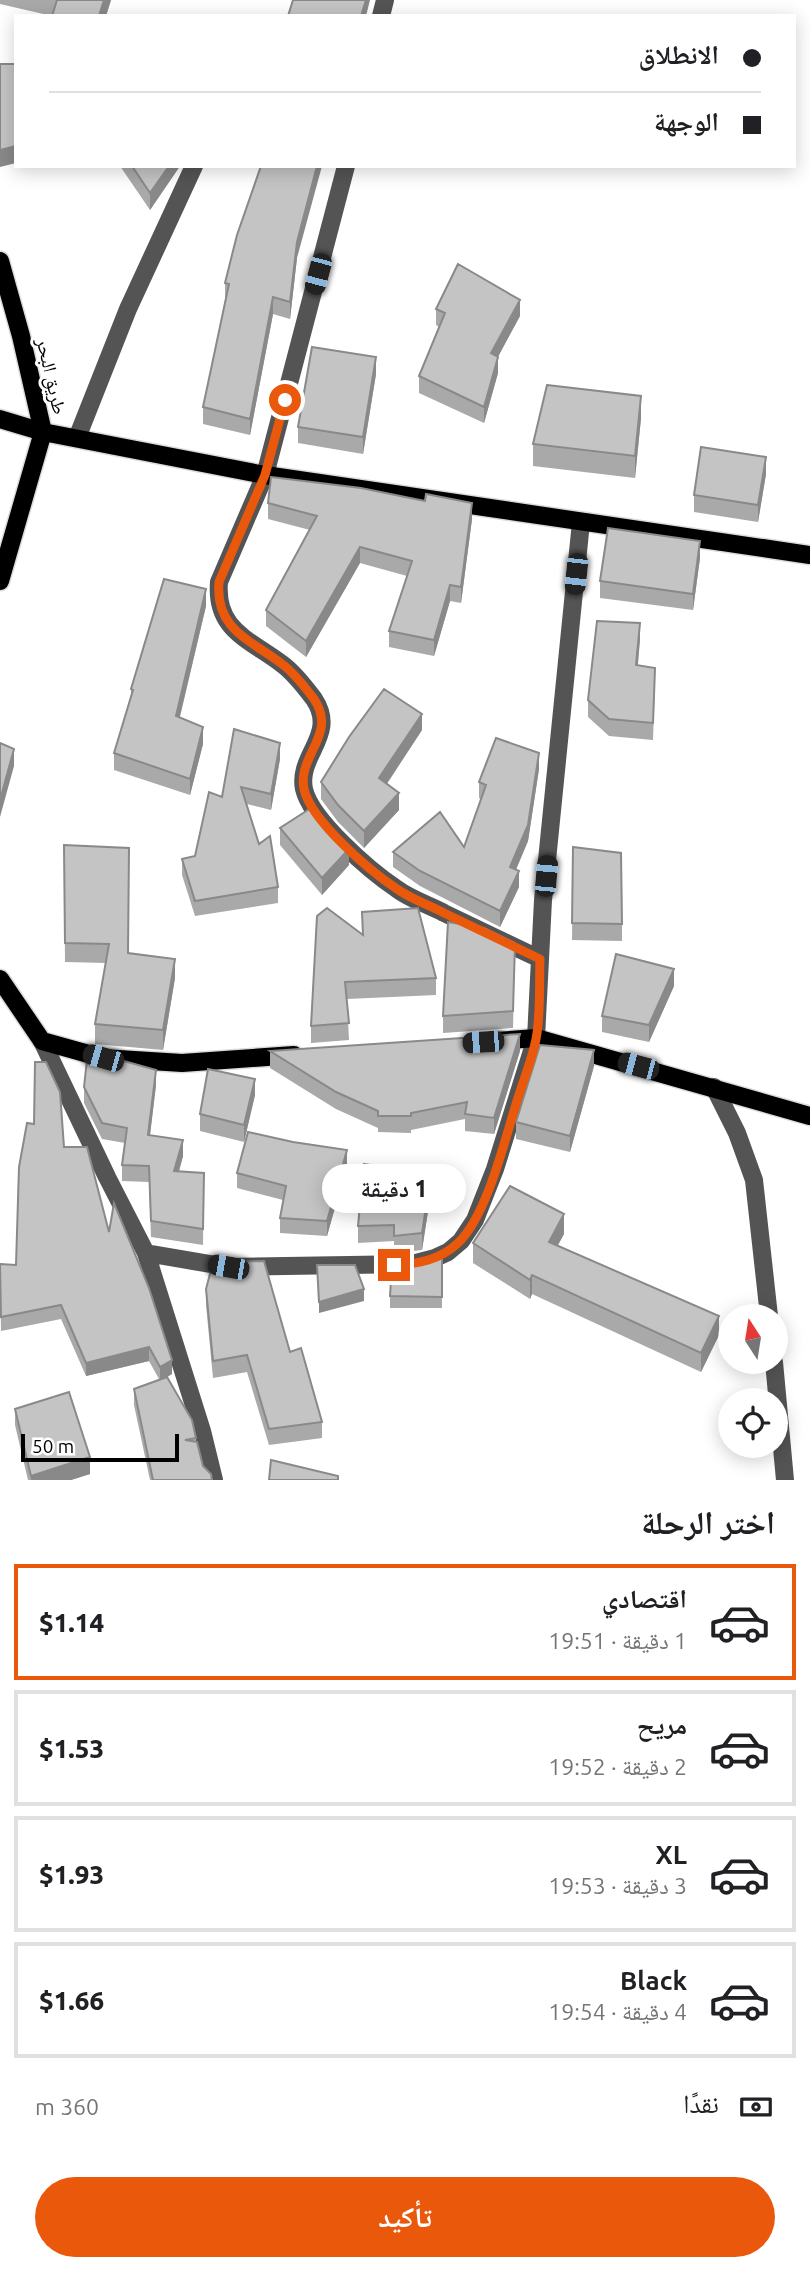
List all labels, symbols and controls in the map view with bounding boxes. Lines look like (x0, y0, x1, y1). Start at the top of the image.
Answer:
text: الانطلاق (639, 40, 719, 69)
text: الوجهة (654, 107, 719, 136)
car (303, 251, 334, 297)
street label: طريق البحر (31, 335, 71, 417)
route start (269, 384, 301, 416)
car (564, 552, 589, 596)
car (534, 854, 559, 898)
car (462, 1030, 505, 1054)
car (80, 1042, 127, 1074)
car (615, 1050, 662, 1082)
callout: 1 دقيقة (322, 1164, 466, 1212)
text: 1 دقيقة (361, 1176, 427, 1201)
route end (378, 1249, 410, 1281)
car (206, 1253, 251, 1281)
north arrow (718, 1304, 788, 1374)
map controls (718, 1304, 788, 1458)
button: locate (718, 1388, 788, 1458)
scale bar (21, 1431, 178, 1463)
text: 50 m (32, 1435, 74, 1457)
text: اختر الرحلة (641, 1504, 775, 1540)
text: اقتصادي (602, 1584, 687, 1613)
icon: car (708, 1591, 771, 1654)
text: $1.14 (39, 1608, 104, 1637)
text: 1 دقيقة · 19:51 (548, 1628, 687, 1653)
text: مريح (637, 1710, 687, 1739)
icon: car (708, 1717, 771, 1780)
text: $1.53 (39, 1734, 104, 1763)
text: 2 دقيقة · 19:52 (548, 1754, 687, 1779)
text: XL (656, 1840, 687, 1869)
icon: car (708, 1843, 771, 1906)
text: $1.93 (39, 1860, 104, 1889)
text: 3 دقيقة · 19:53 (548, 1873, 687, 1898)
text: Black (620, 1966, 687, 1995)
icon: car (708, 1969, 771, 2032)
text: $1.66 (39, 1986, 104, 2015)
text: 4 دقيقة · 19:54 (548, 1999, 687, 2024)
icon: cash (737, 2088, 775, 2126)
text: نقدًا (683, 2089, 719, 2118)
text: 360 m (35, 2094, 99, 2119)
button: تأكيد (35, 2177, 775, 2257)

